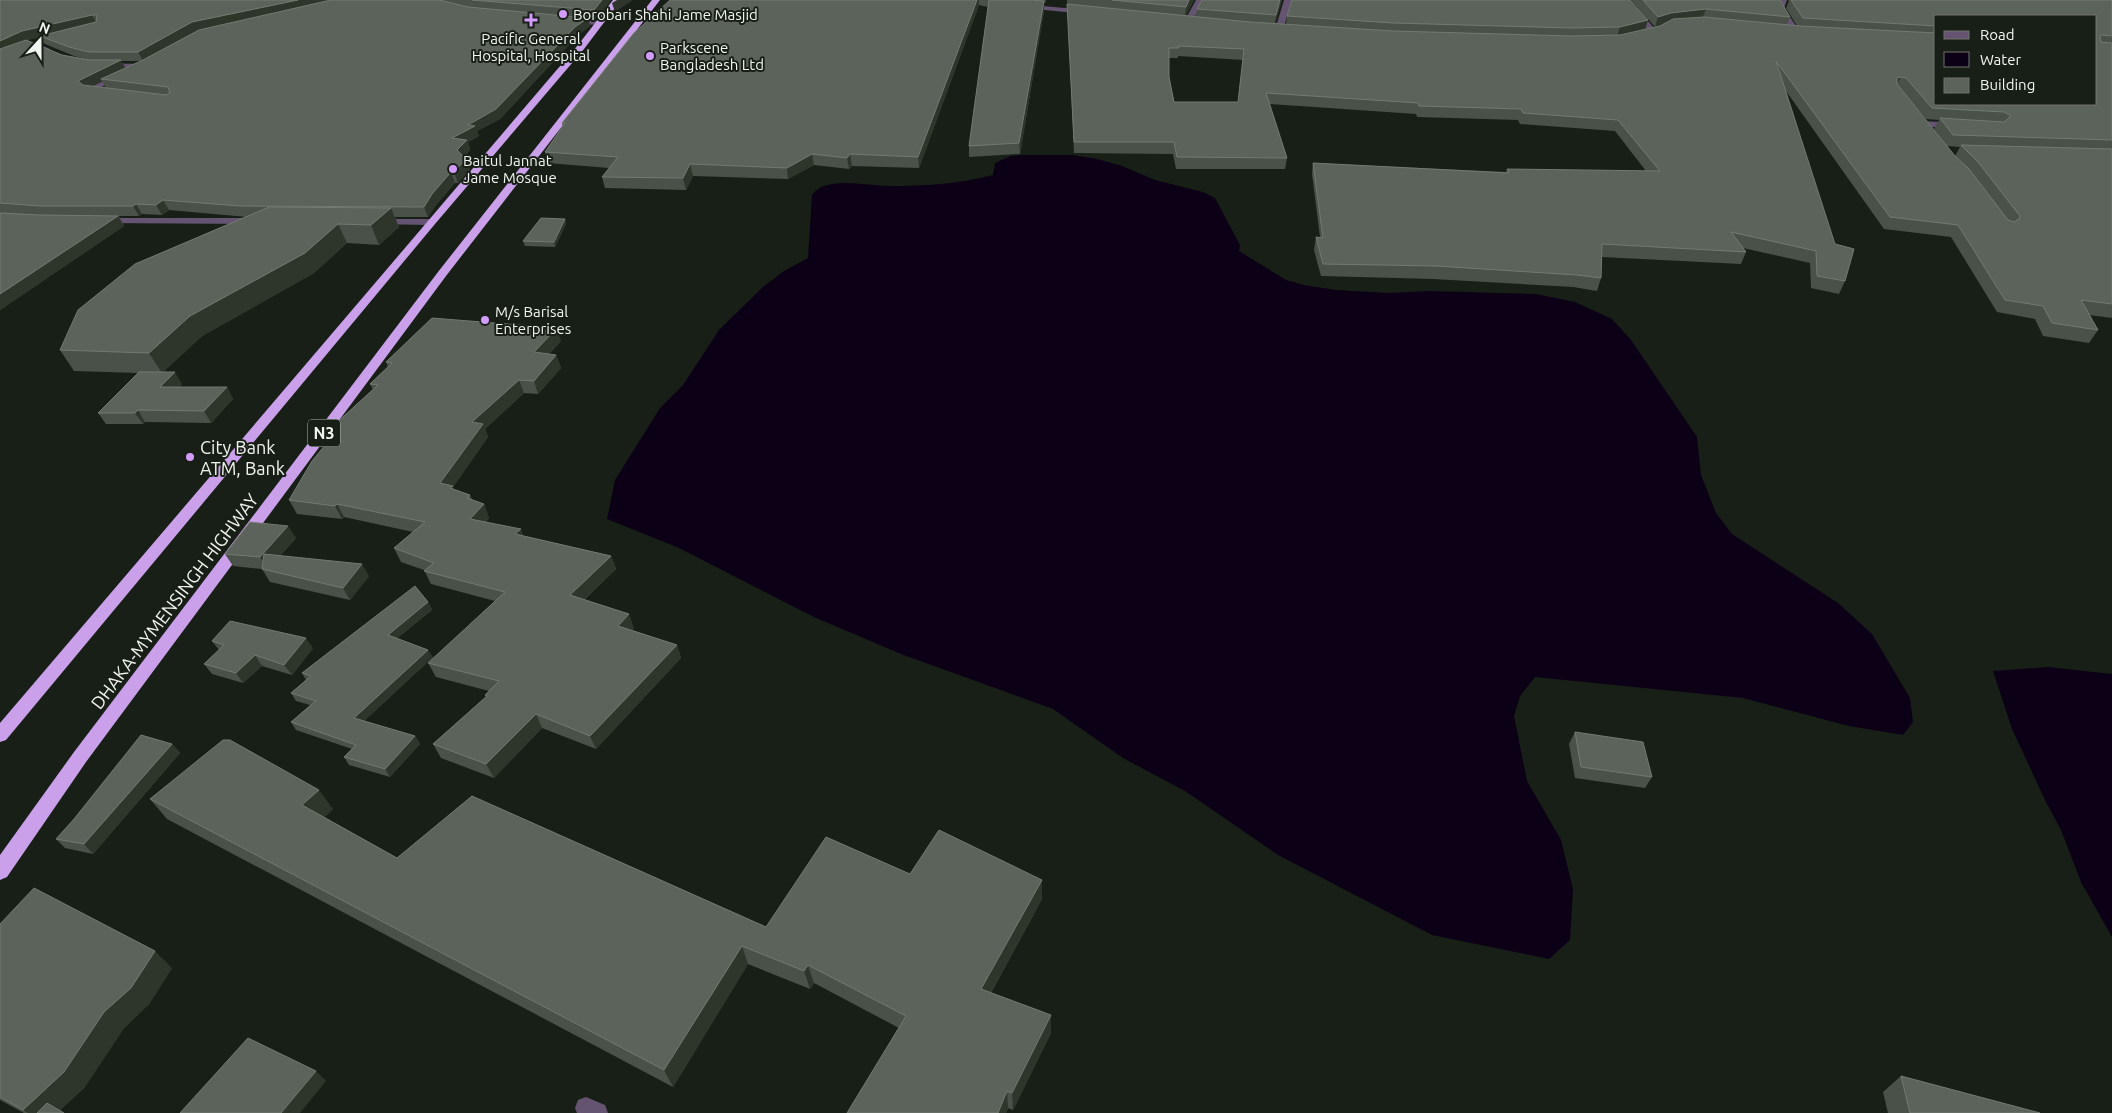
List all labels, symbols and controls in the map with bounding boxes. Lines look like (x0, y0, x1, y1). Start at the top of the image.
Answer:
place label: Borobari Shahi Jame Masjid (573, 6, 758, 23)
marker: Borobari Shahi Jame Masjid (557, 8, 569, 20)
marker: Pacific General Hospital, Hospital (524, 13, 538, 27)
north arrow (15, 15, 65, 65)
legend (1934, 15, 2097, 105)
text: N (37, 19, 52, 37)
text: Road (1980, 26, 2015, 43)
place label: Pacific General Hospital, Hospital (472, 30, 590, 64)
place label: Parkscene Bangladesh Ltd (660, 39, 764, 73)
marker: Parkscene Bangladesh Ltd (644, 50, 656, 62)
text: Water (1980, 51, 2021, 68)
text: Building (1980, 76, 2035, 93)
place label: Baitul Jannat Jame Mosque (463, 152, 557, 186)
marker: Baitul Jannat Jame Mosque (447, 163, 459, 175)
place label: M/s Barisal Enterprises (495, 303, 571, 337)
marker: M/s Barisal Enterprises (479, 314, 491, 326)
road number: N3 (308, 419, 340, 446)
place label: City Bank ATM, Bank (200, 437, 285, 478)
marker: City Bank ATM, Bank (184, 451, 196, 463)
street label: DHAKA-MYMENSINGH HIGHWAY (86, 489, 262, 713)

